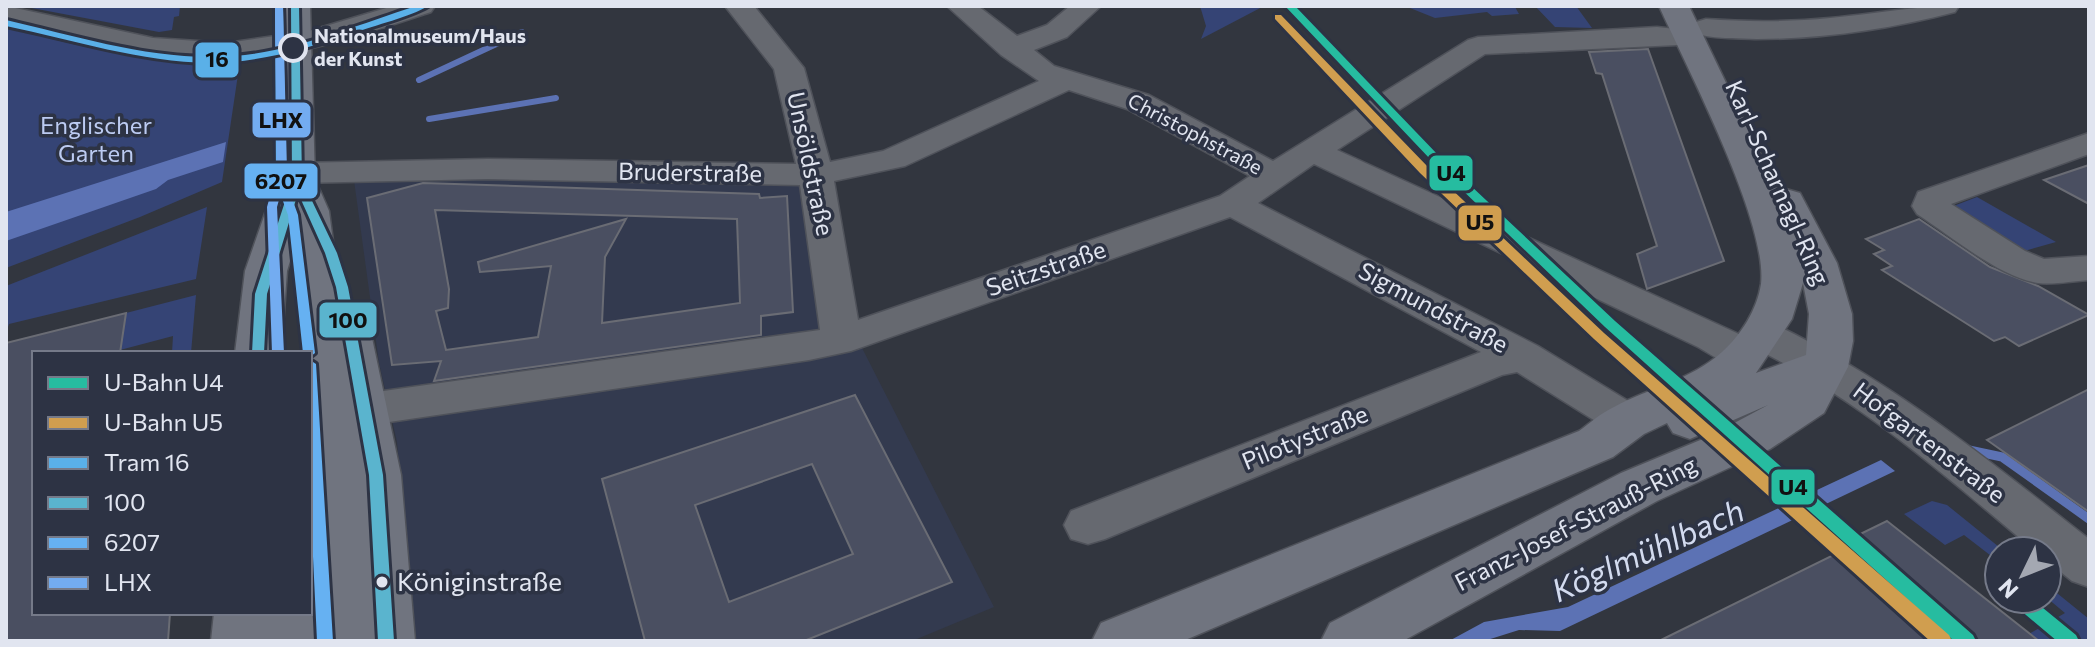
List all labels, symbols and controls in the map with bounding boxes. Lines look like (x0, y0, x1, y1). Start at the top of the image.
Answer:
place label: Nationalmuseum/Haus der Kunst (314, 23, 526, 70)
marker: Nationalmuseum/Haus der Kunst (279, 34, 307, 62)
line badge: 16 (194, 41, 240, 79)
text: 16 (205, 45, 229, 72)
street label: Karl-Scharnagl-Ring (1720, 76, 1837, 289)
street label: Christophstraße (1124, 88, 1267, 179)
street label: Unsöldstraße (782, 89, 841, 238)
line badge: LHX (251, 101, 312, 139)
text: LHX (259, 106, 304, 133)
park label: Englischer Garten (40, 110, 152, 167)
line badge: U4 (1428, 154, 1474, 192)
street label: Bruderstraße (618, 156, 762, 187)
text: U4 (1436, 159, 1466, 186)
line badge: 6207 (243, 162, 319, 200)
text: 6207 (255, 167, 307, 194)
line badge: U5 (1457, 204, 1503, 242)
text: U5 (1466, 208, 1494, 235)
street label: Seitzstraße (982, 234, 1109, 302)
street label: Sigmundstraße (1354, 255, 1513, 358)
line badge: 100 (318, 301, 378, 339)
text: 100 (328, 306, 368, 333)
legend (32, 351, 312, 615)
text: U-Bahn U4 (104, 367, 224, 396)
street label: Hofgartenstraße (1848, 375, 2012, 508)
street label: Pilotystraße (1237, 398, 1372, 475)
text: U-Bahn U5 (104, 407, 223, 436)
text: Tram 16 (104, 447, 190, 476)
street label: Franz-Josef-Strauß-Ring (1450, 449, 1701, 596)
line badge: U4 (1770, 468, 1816, 506)
text: U4 (1778, 473, 1808, 500)
text: 100 (104, 487, 146, 516)
water label: Köglmühlbach (1545, 489, 1750, 609)
text: 6207 (104, 527, 160, 556)
north arrow (1983, 535, 2063, 615)
place label: Königinstraße (397, 565, 562, 596)
text: LHX (104, 567, 152, 596)
marker: Königinstraße (374, 574, 390, 590)
text: N (1993, 574, 2024, 604)

